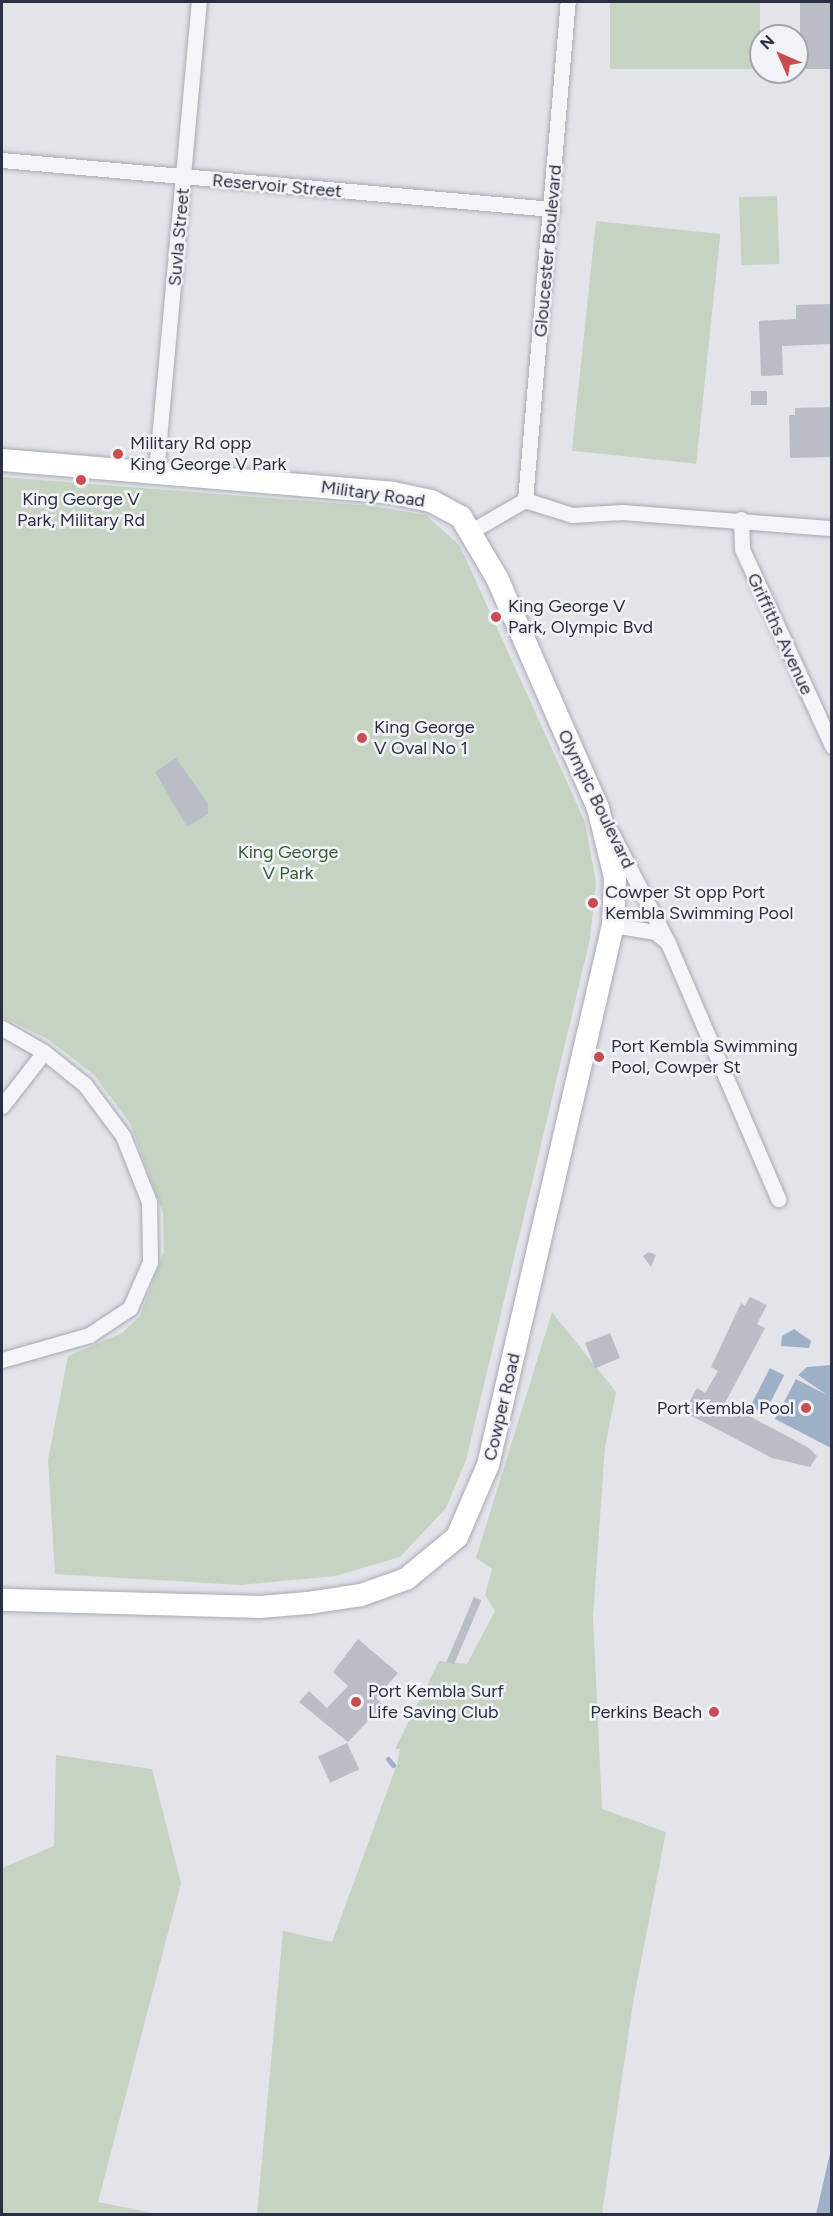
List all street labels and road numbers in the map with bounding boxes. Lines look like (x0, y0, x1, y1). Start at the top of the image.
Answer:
street label: Gloucester Boulevard (530, 164, 566, 338)
street label: Reservoir Street (211, 170, 343, 202)
street label: Suvla Street (164, 187, 194, 287)
street label: Military Road (320, 476, 426, 512)
street label: Griffiths Avenue (742, 570, 818, 698)
street label: Olympic Boulevard (553, 726, 639, 872)
street label: Cowper Road (479, 1351, 525, 1463)

